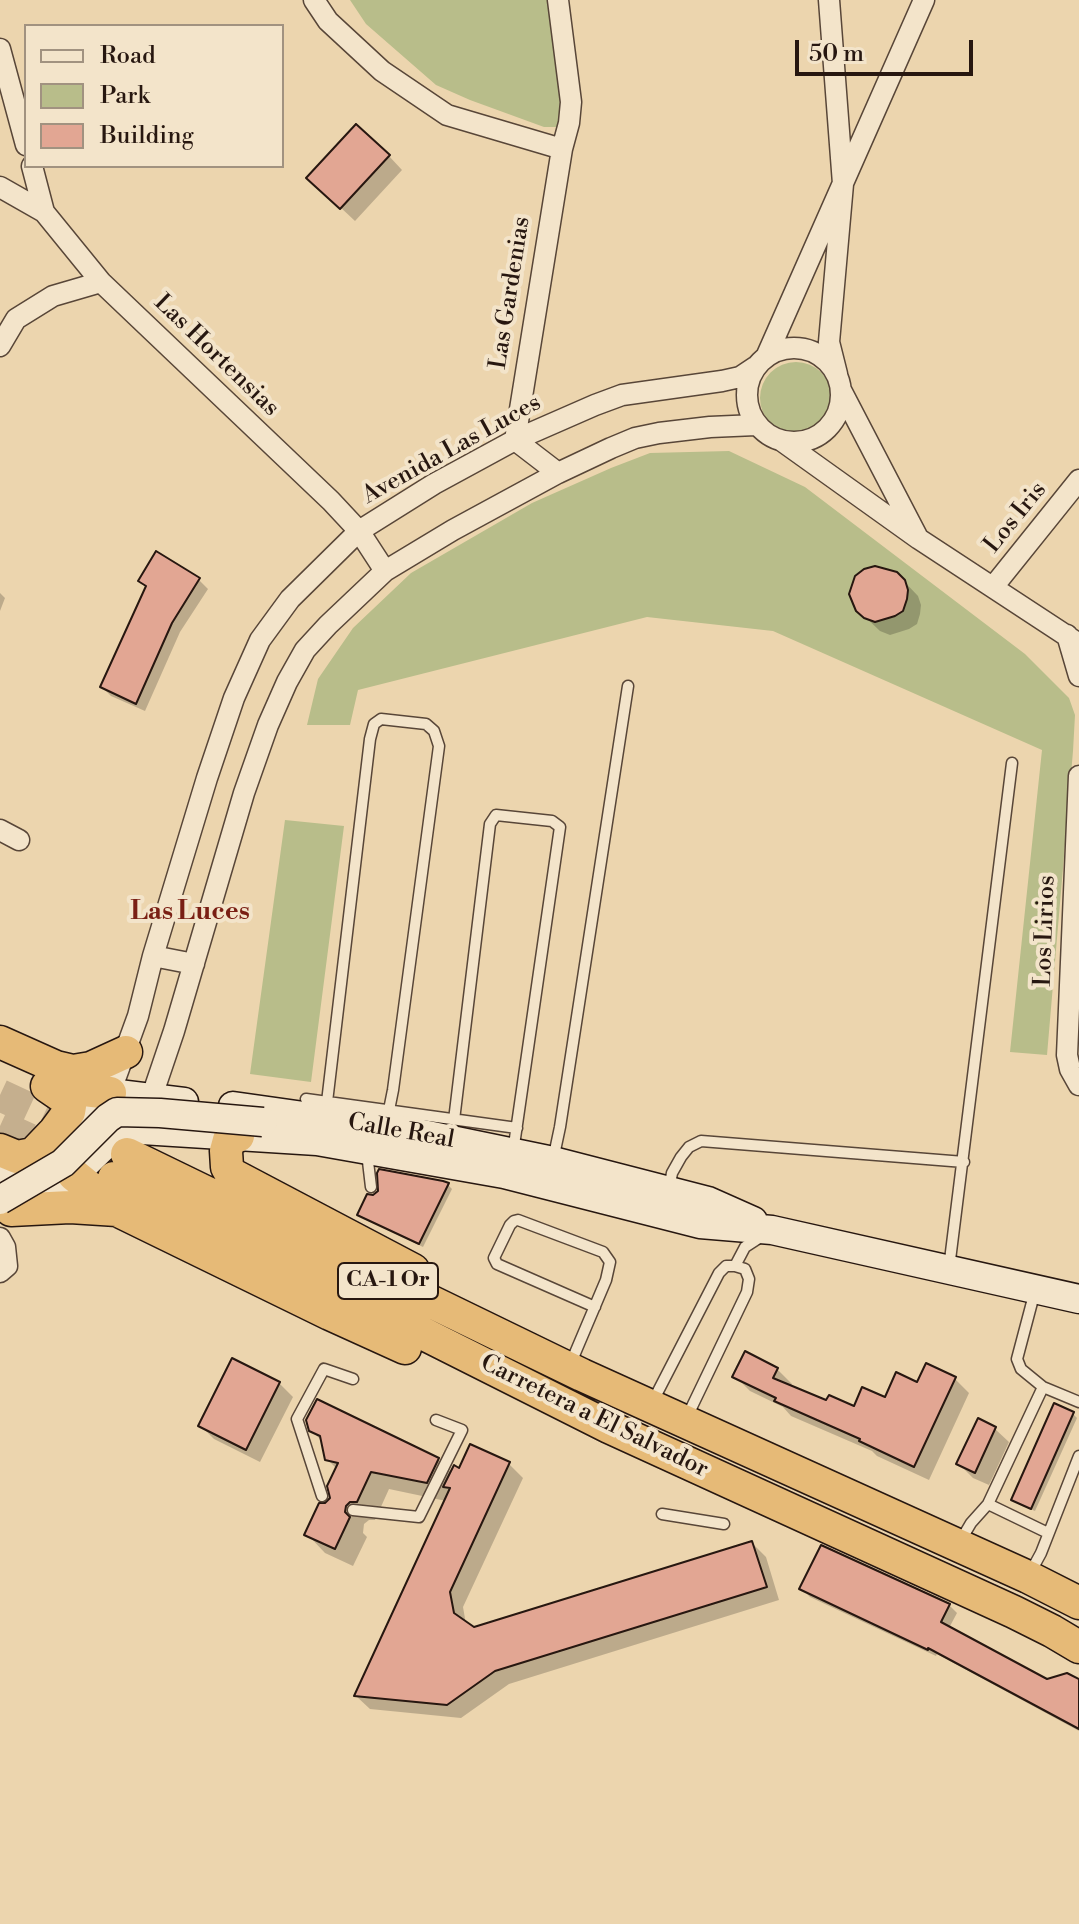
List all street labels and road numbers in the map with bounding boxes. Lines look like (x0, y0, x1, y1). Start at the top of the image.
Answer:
street label: Las Gardenias (485, 215, 537, 371)
street label: Las Hortensias (147, 289, 285, 423)
street label: Avenida Las Luces (358, 389, 546, 511)
street label: Los Iris (979, 477, 1053, 559)
street label: Los Lirios (1030, 875, 1062, 987)
street label: Calle Real (345, 1108, 457, 1156)
road number: CA-1 Or (338, 1263, 438, 1299)
street label: Carretera a El Salvador (475, 1349, 713, 1485)

